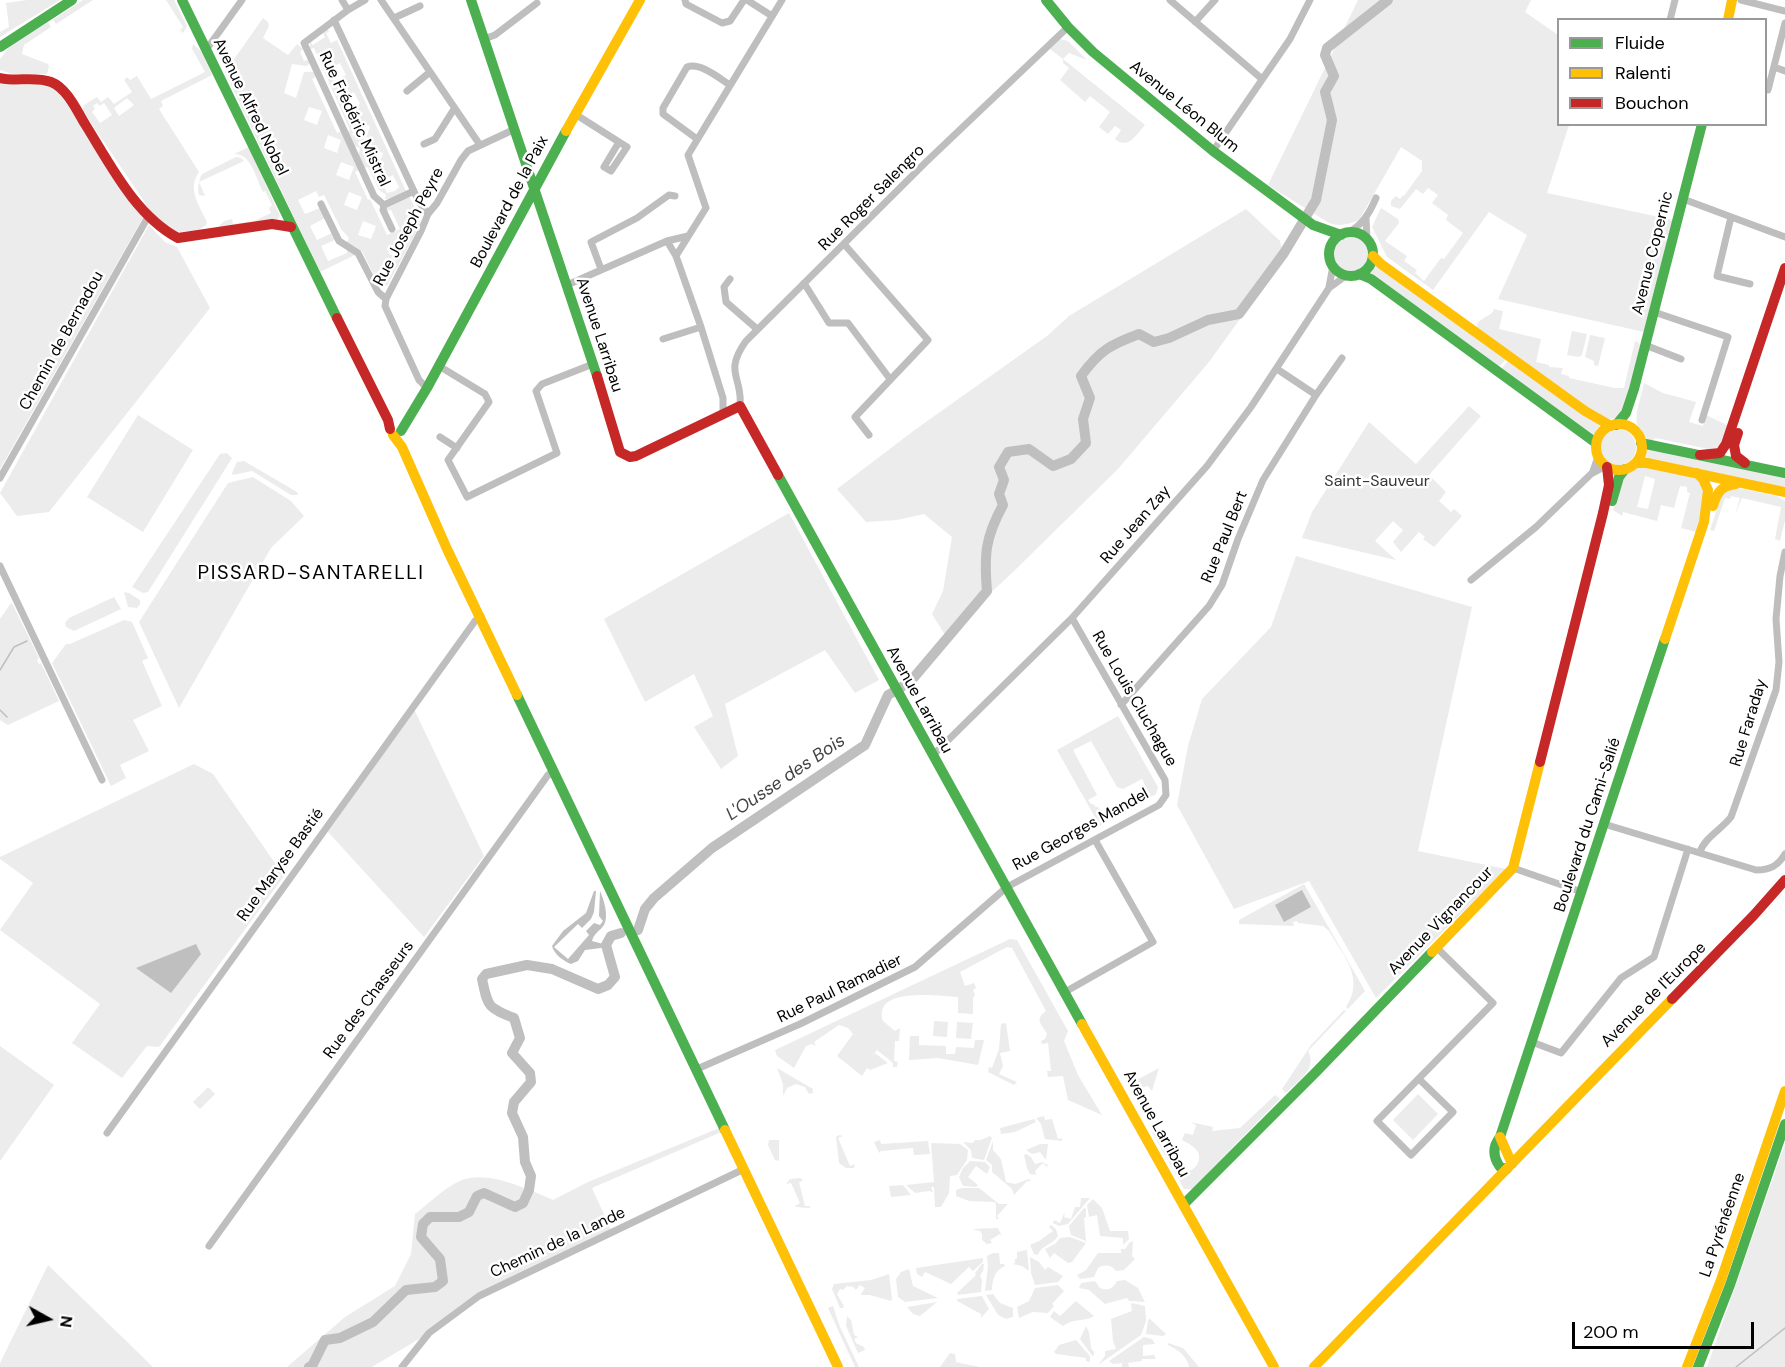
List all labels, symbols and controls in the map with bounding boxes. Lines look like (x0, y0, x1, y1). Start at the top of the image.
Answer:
legend (1557, 18, 1767, 126)
text: Fluide (1615, 31, 1665, 55)
street label: Avenue Alfred Nobel (208, 35, 292, 179)
street label: Rue Frédéric Mistral (314, 48, 394, 190)
street label: Avenue Léon Blum (1125, 57, 1243, 157)
text: Ralenti (1615, 61, 1671, 85)
text: Bouchon (1615, 91, 1689, 115)
street label: Boulevard de la Paix (467, 133, 553, 271)
street label: Rue Roger Salengro (815, 141, 929, 255)
street label: Rue Joseph Peyre (370, 165, 448, 289)
street label: Avenue Copernic (1628, 189, 1678, 317)
street label: Chemin de Bernadou (16, 268, 108, 414)
street label: Avenue Larribau (571, 275, 627, 395)
park label: Saint-Sauveur (1324, 472, 1430, 492)
street label: Rue Jean Zay (1097, 482, 1175, 568)
street label: Rue Paul Bert (1198, 488, 1252, 586)
district label: PISSARD-SANTARELLI (198, 562, 424, 586)
street label: Rue Louis Cluchague (1087, 628, 1181, 770)
street label: Avenue Larribau (882, 643, 956, 757)
street label: Rue Faraday (1727, 677, 1771, 769)
water label: L'Ousse des Bois (722, 730, 850, 826)
street label: Boulevard du Cami-Salié (1551, 735, 1625, 915)
street label: Rue Georges Mandel (1010, 785, 1152, 875)
street label: Rue Maryse Bastié (234, 805, 328, 925)
street label: Avenue Vignancour (1384, 863, 1498, 979)
street label: Rue des Chasseurs (320, 937, 418, 1063)
street label: Avenue de l'Europe (1598, 939, 1710, 1051)
street label: Rue Paul Ramadier (774, 950, 906, 1028)
street label: Avenue Larribau (1119, 1067, 1193, 1181)
street label: La Pyrénéenne (1696, 1170, 1750, 1280)
street label: Chemin de la Lande (487, 1203, 629, 1283)
north arrow (18, 1289, 78, 1349)
scale bar (1575, 1310, 1756, 1348)
text: N (55, 1314, 78, 1329)
text: 200 m (1583, 1320, 1639, 1344)

